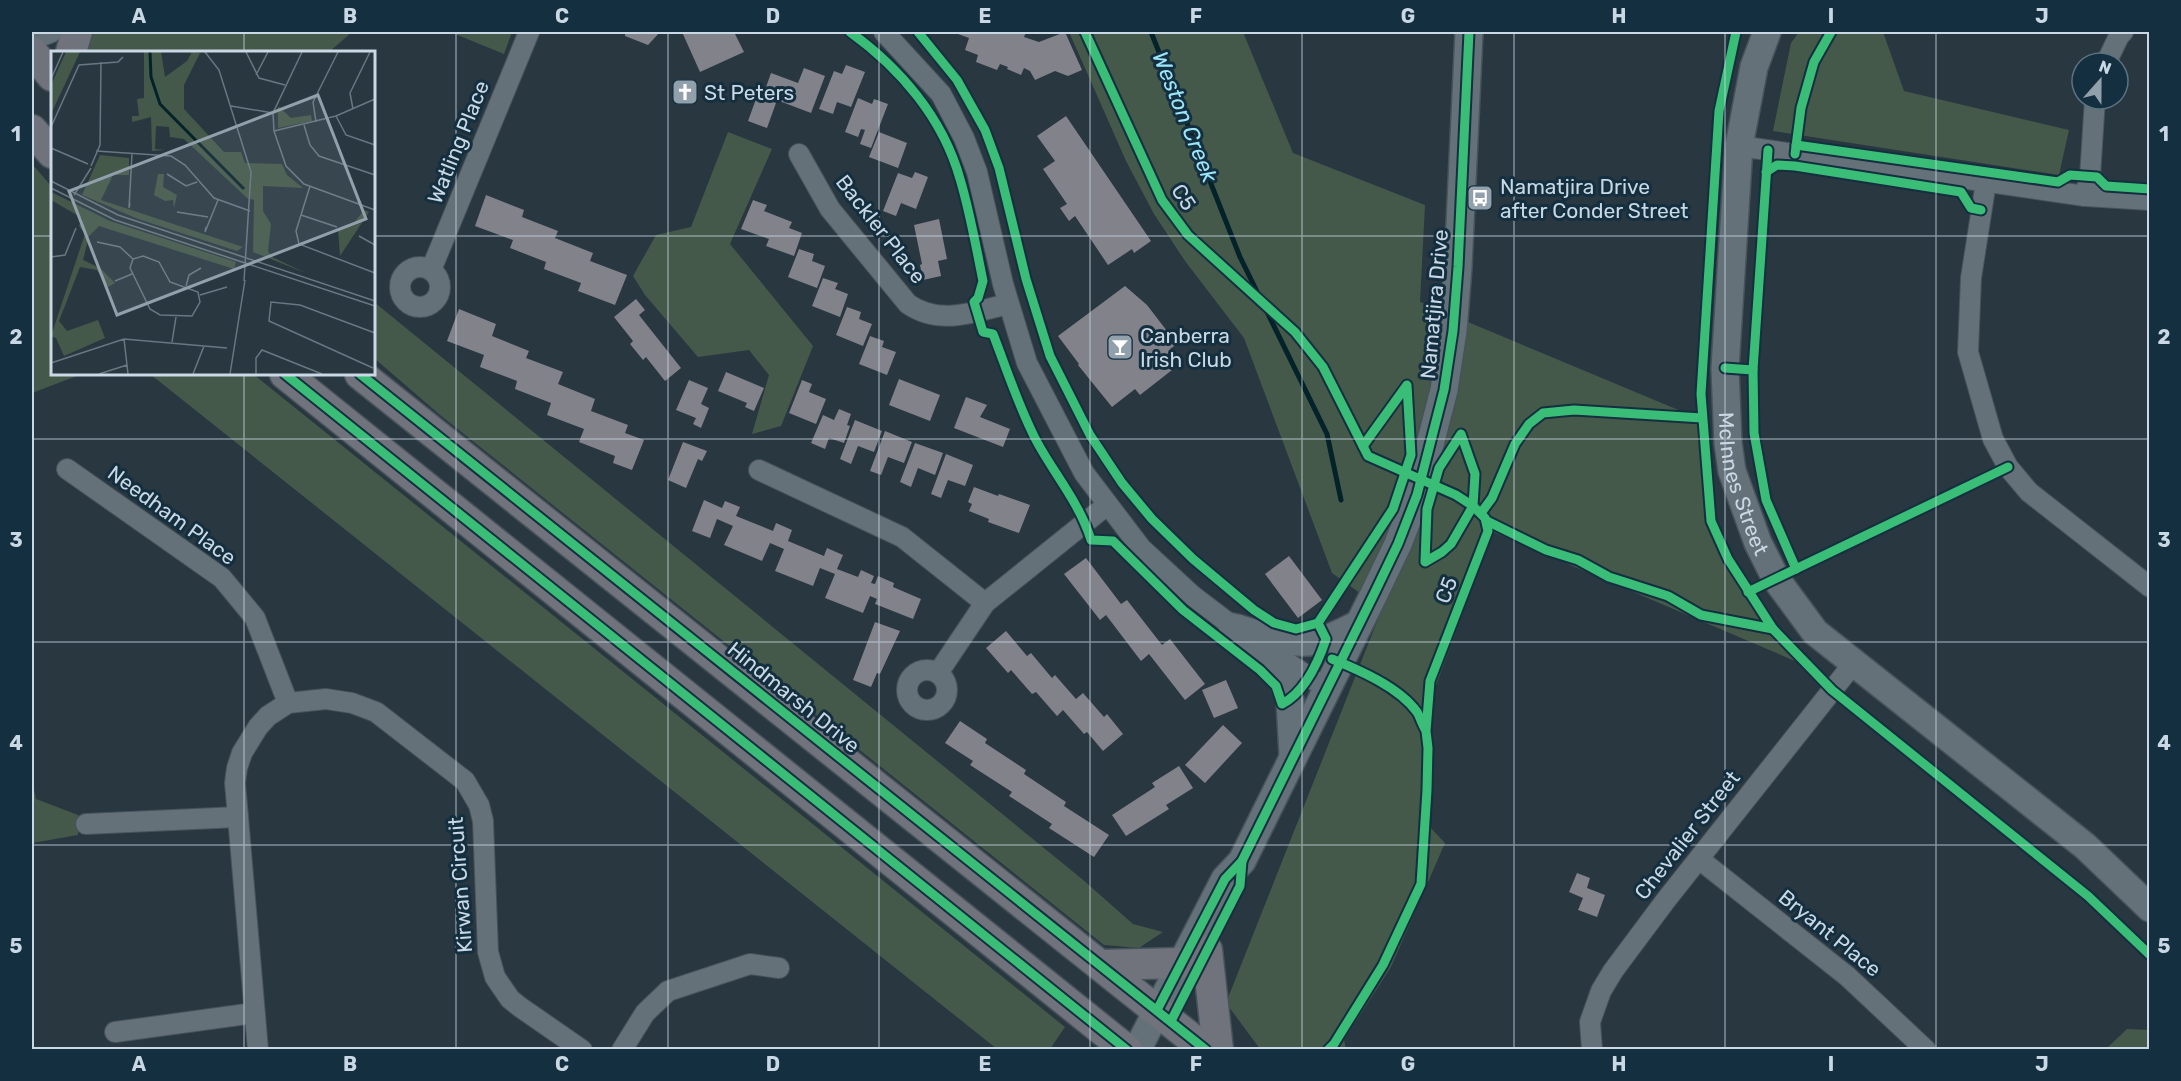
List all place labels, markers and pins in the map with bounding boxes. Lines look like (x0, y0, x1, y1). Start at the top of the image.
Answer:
church icon: St Peters (670, 77, 700, 107)
place label: St Peters (704, 80, 794, 105)
place label: Namatjira Drive after Conder Street (1500, 174, 1689, 223)
bus stop icon: Namatjira Drive after Conder Street (1465, 183, 1495, 213)
place label: Canberra Irish Club (1140, 323, 1232, 372)
bar icon: Canberra Irish Club (1105, 332, 1135, 362)

